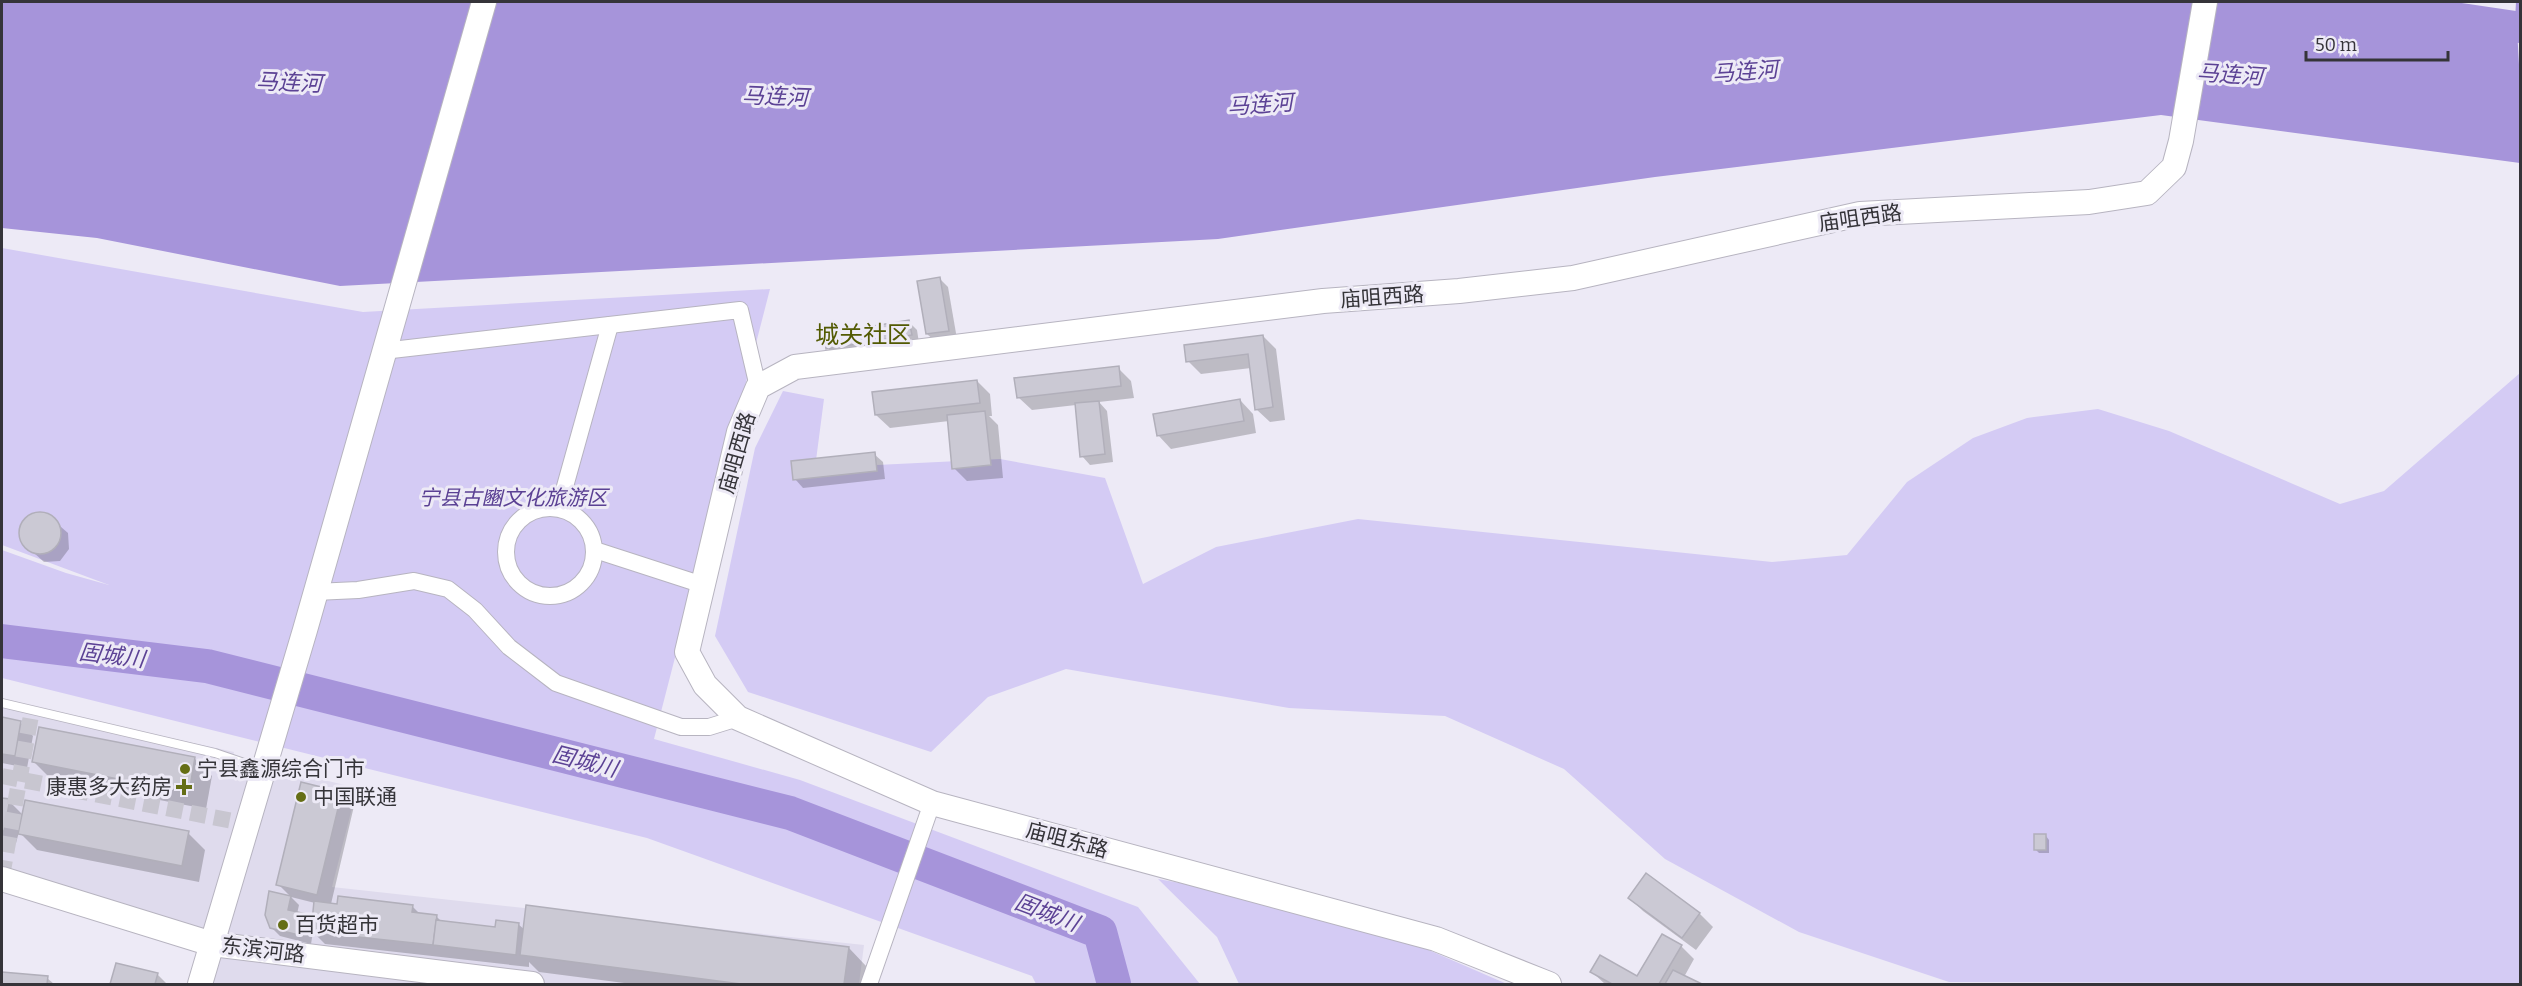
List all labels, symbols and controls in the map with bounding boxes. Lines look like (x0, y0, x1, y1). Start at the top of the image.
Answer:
scale bar (2306, 24, 2448, 62)
text: 50 m (2315, 34, 2357, 56)
water label: 马连河 (1711, 55, 1783, 87)
water label: 马连河 (2196, 59, 2268, 91)
water label: 马连河 (256, 68, 326, 97)
water label: 马连河 (742, 82, 812, 111)
water label: 马连河 (1226, 88, 1298, 120)
street label: 庙咀西路 (1817, 199, 1903, 237)
street label: 庙咀西路 (1339, 281, 1425, 313)
district label: 城关社区 (815, 321, 911, 349)
street label: 庙咀西路 (713, 409, 761, 497)
park label: 宁县古豳文化旅游区 (419, 485, 610, 511)
water label: 固城川 (78, 638, 148, 673)
water label: 固城川 (550, 740, 622, 783)
place label: 宁县鑫源综合门市 (197, 756, 365, 782)
marker: 宁县鑫源综合门市 (178, 762, 192, 776)
place label: 康惠多大药房 (46, 774, 172, 800)
marker: 康惠多大药房 (177, 780, 191, 794)
place label: 中国联通 (313, 784, 397, 810)
marker: 中国联通 (294, 790, 308, 804)
street label: 庙咀东路 (1023, 817, 1111, 863)
water label: 固城川 (1011, 888, 1084, 938)
place label: 百货超市 (295, 912, 379, 938)
marker: 百货超市 (276, 918, 290, 932)
street label: 东滨河路 (220, 932, 306, 968)

